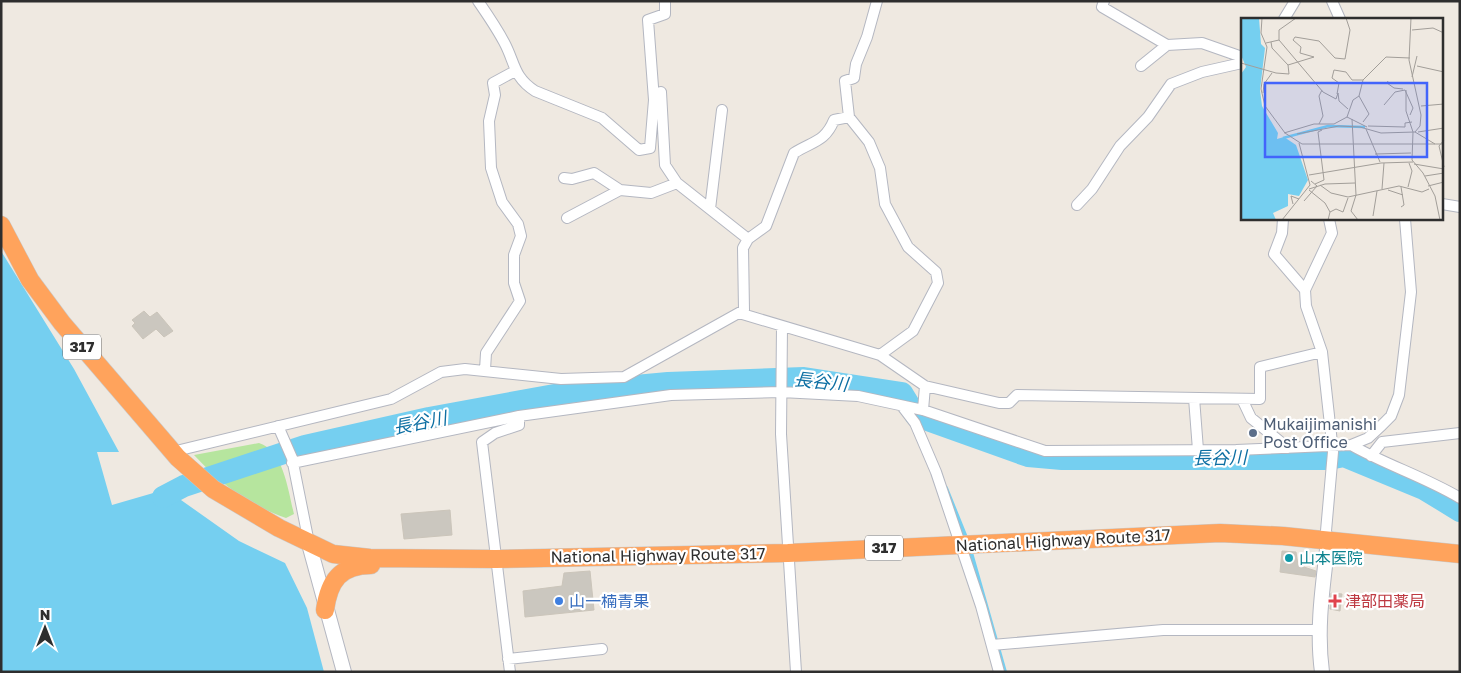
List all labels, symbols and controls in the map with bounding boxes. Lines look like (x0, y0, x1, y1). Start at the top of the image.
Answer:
inset map (1241, 18, 1444, 220)
road number: 317 (63, 334, 101, 360)
water label: 長谷川 (793, 367, 851, 395)
water label: 長谷川 (391, 406, 450, 438)
place label: Mukaijimanishi Post Office (1263, 414, 1377, 452)
marker: Mukaijimanishi Post Office (1247, 427, 1259, 439)
water label: 長谷川 (1193, 445, 1249, 468)
street label: National Highway Route 317 (955, 524, 1171, 556)
road number: 317 (865, 536, 903, 560)
street label: National Highway Route 317 (550, 543, 766, 567)
place label: 山本医院 (1299, 548, 1363, 568)
marker: 山本医院 (1283, 552, 1295, 564)
place label: 山一楠青果 (569, 591, 649, 611)
place label: 津部田薬局 (1345, 591, 1425, 611)
marker: 山一楠青果 (553, 595, 565, 607)
marker: 津部田薬局 (1329, 595, 1341, 607)
north arrow (20, 603, 70, 653)
text: N (40, 606, 50, 623)

